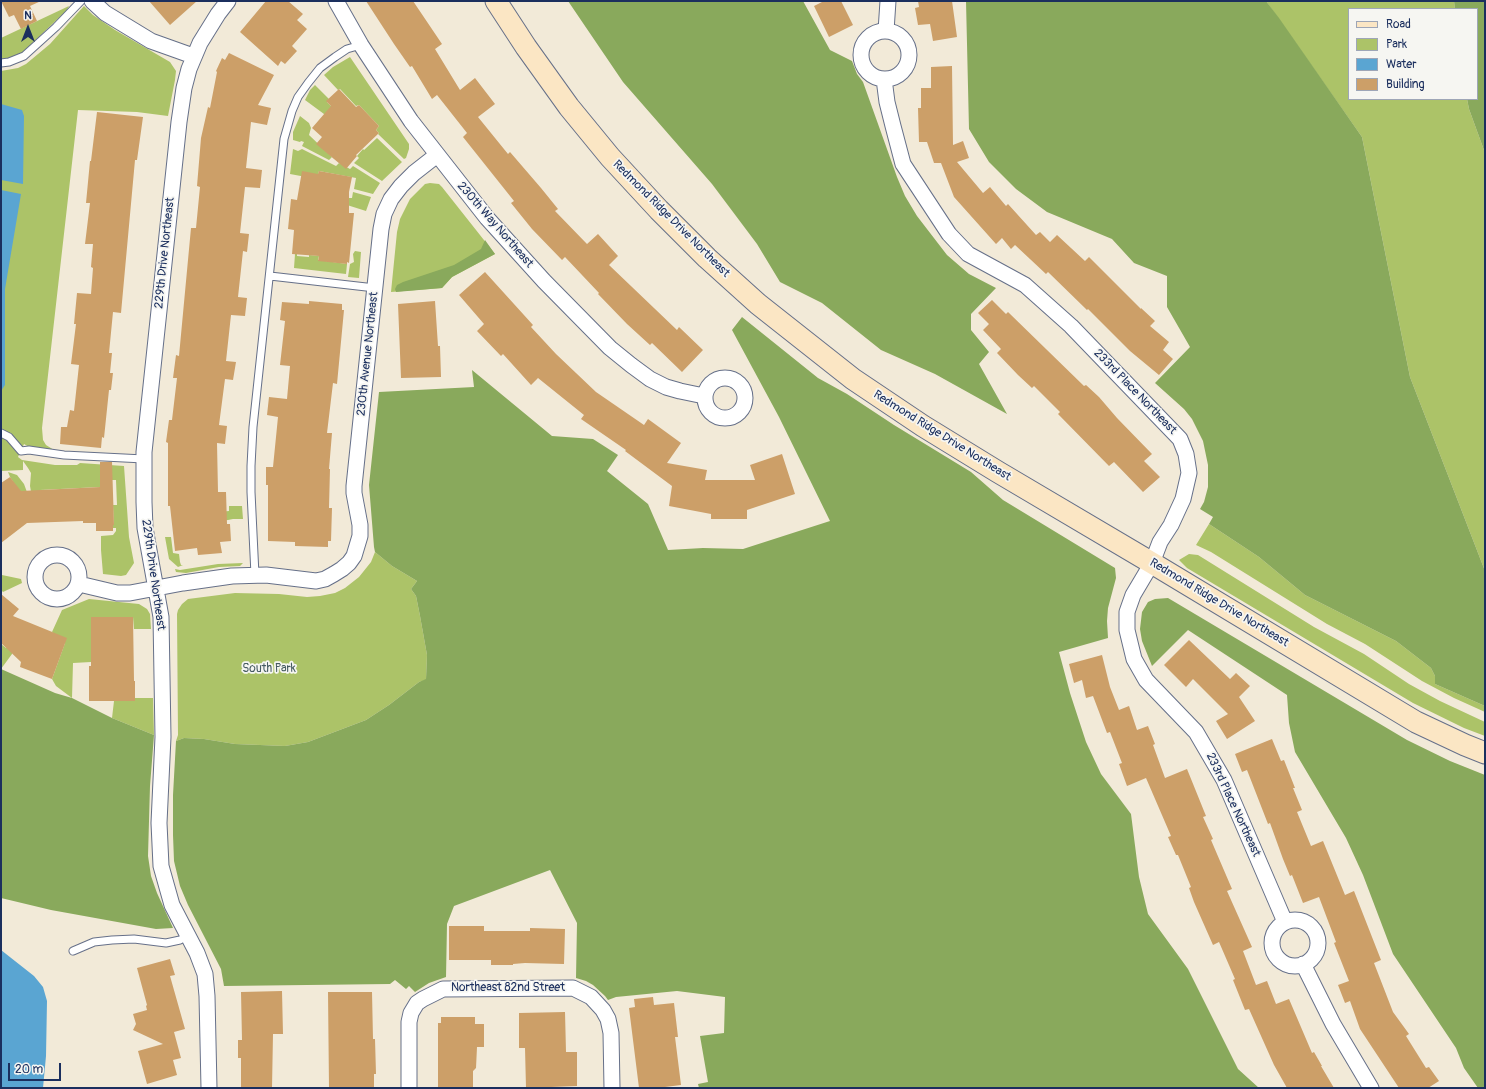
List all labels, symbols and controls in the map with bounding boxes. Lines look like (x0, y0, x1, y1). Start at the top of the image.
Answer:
north arrow (8, 8, 48, 48)
legend (1348, 8, 1478, 100)
text: N (24, 9, 32, 22)
text: Road (1386, 17, 1411, 32)
text: Park (1386, 37, 1407, 52)
text: Water (1386, 57, 1417, 72)
text: Building (1386, 77, 1425, 92)
street label: Redmond Ridge Drive Northeast (609, 157, 733, 281)
street label: 230th Way Northeast (454, 179, 536, 271)
street label: 229th Drive Northeast (152, 197, 178, 309)
street label: 230th Avenue Northeast (354, 291, 382, 417)
street label: 233rd Place Northeast (1091, 346, 1179, 438)
street label: Redmond Ridge Drive Northeast (870, 388, 1014, 484)
street label: 229th Drive Northeast (138, 519, 168, 631)
street label: Redmond Ridge Drive Northeast (1147, 556, 1291, 650)
park label: South Park (242, 662, 296, 676)
street label: 233rd Place Northeast (1203, 751, 1263, 859)
street label: Northeast 82nd Street (451, 981, 565, 995)
scale bar (10, 1055, 63, 1081)
text: 20 m (15, 1062, 43, 1077)

